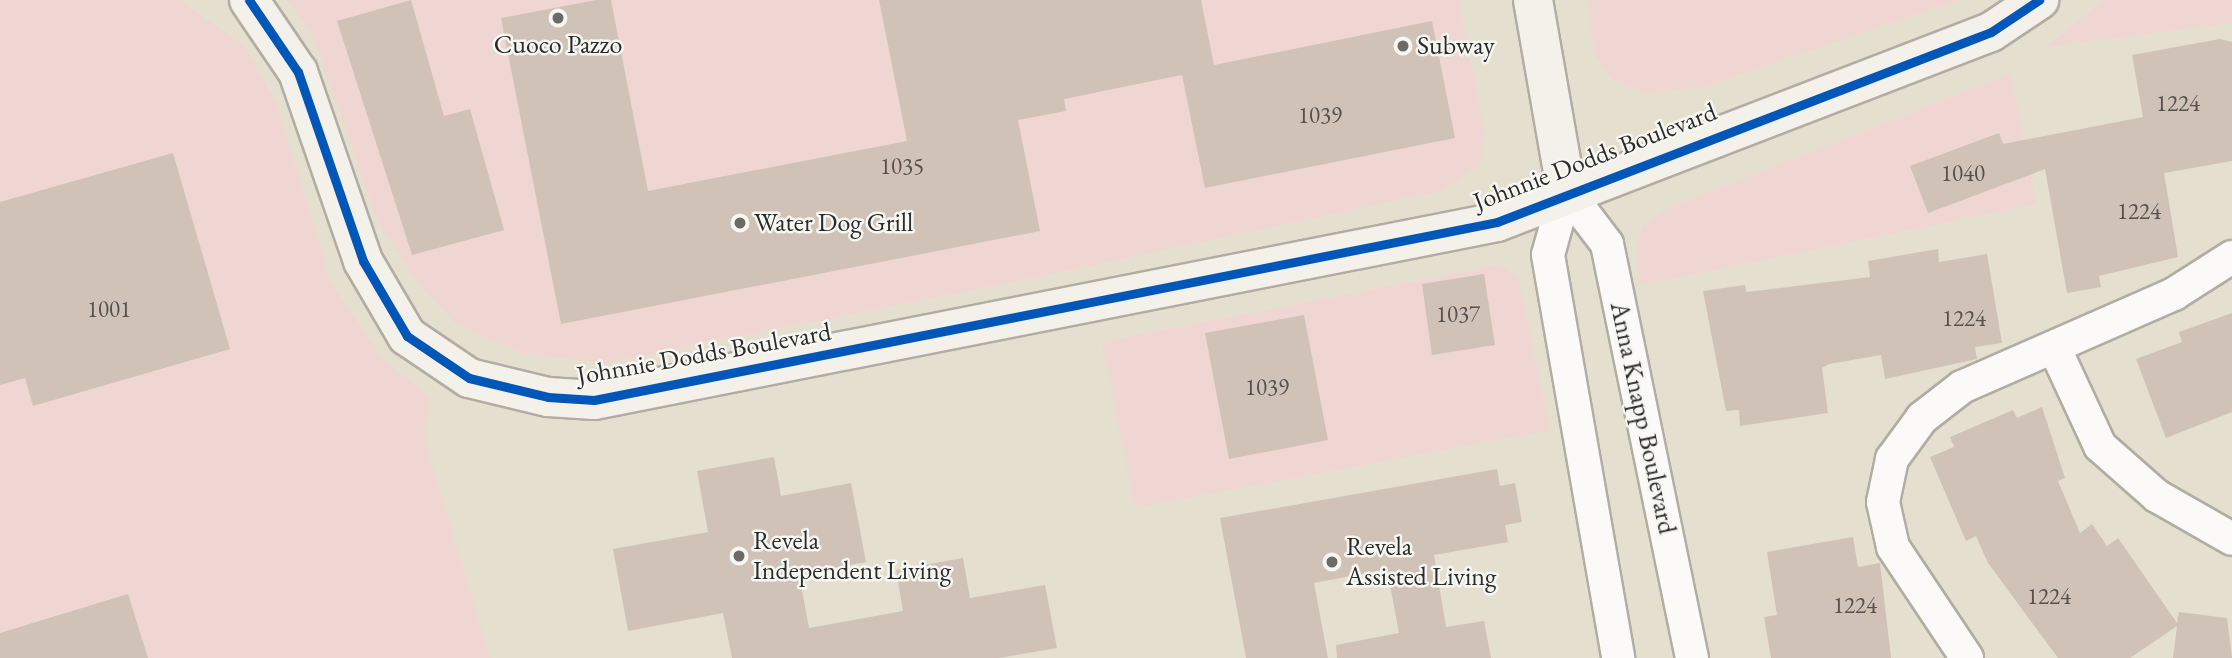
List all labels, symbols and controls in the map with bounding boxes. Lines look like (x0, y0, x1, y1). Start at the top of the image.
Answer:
marker: Cuoco Pazzo (550, 10, 566, 26)
place label: Cuoco Pazzo (494, 29, 622, 61)
place label: Subway (1417, 30, 1495, 62)
marker: Subway (1395, 38, 1411, 54)
house number: 1224 (2156, 89, 2200, 117)
street label: Johnnie Dodds Boulevard (1469, 96, 1721, 218)
house number: 1039 (1298, 101, 1342, 129)
house number: 1035 (880, 152, 924, 180)
house number: 1040 (1941, 159, 1985, 187)
house number: 1224 (2117, 197, 2161, 225)
place label: Water Dog Grill (754, 207, 913, 239)
marker: Water Dog Grill (732, 215, 748, 231)
house number: 1001 (87, 295, 131, 323)
street label: Anna Knapp Boulevard (1603, 299, 1683, 537)
house number: 1037 (1436, 300, 1480, 328)
house number: 1224 (1942, 304, 1986, 332)
street label: Johnnie Dodds Boulevard (574, 316, 834, 392)
house number: 1039 (1245, 373, 1289, 401)
place label: Revela Independent Living (753, 525, 951, 586)
place label: Revela Assisted Living (1346, 531, 1496, 592)
marker: Revela Independent Living (731, 548, 747, 564)
marker: Revela Assisted Living (1324, 554, 1340, 570)
house number: 1224 (2027, 582, 2071, 610)
house number: 1224 (1833, 591, 1877, 619)

